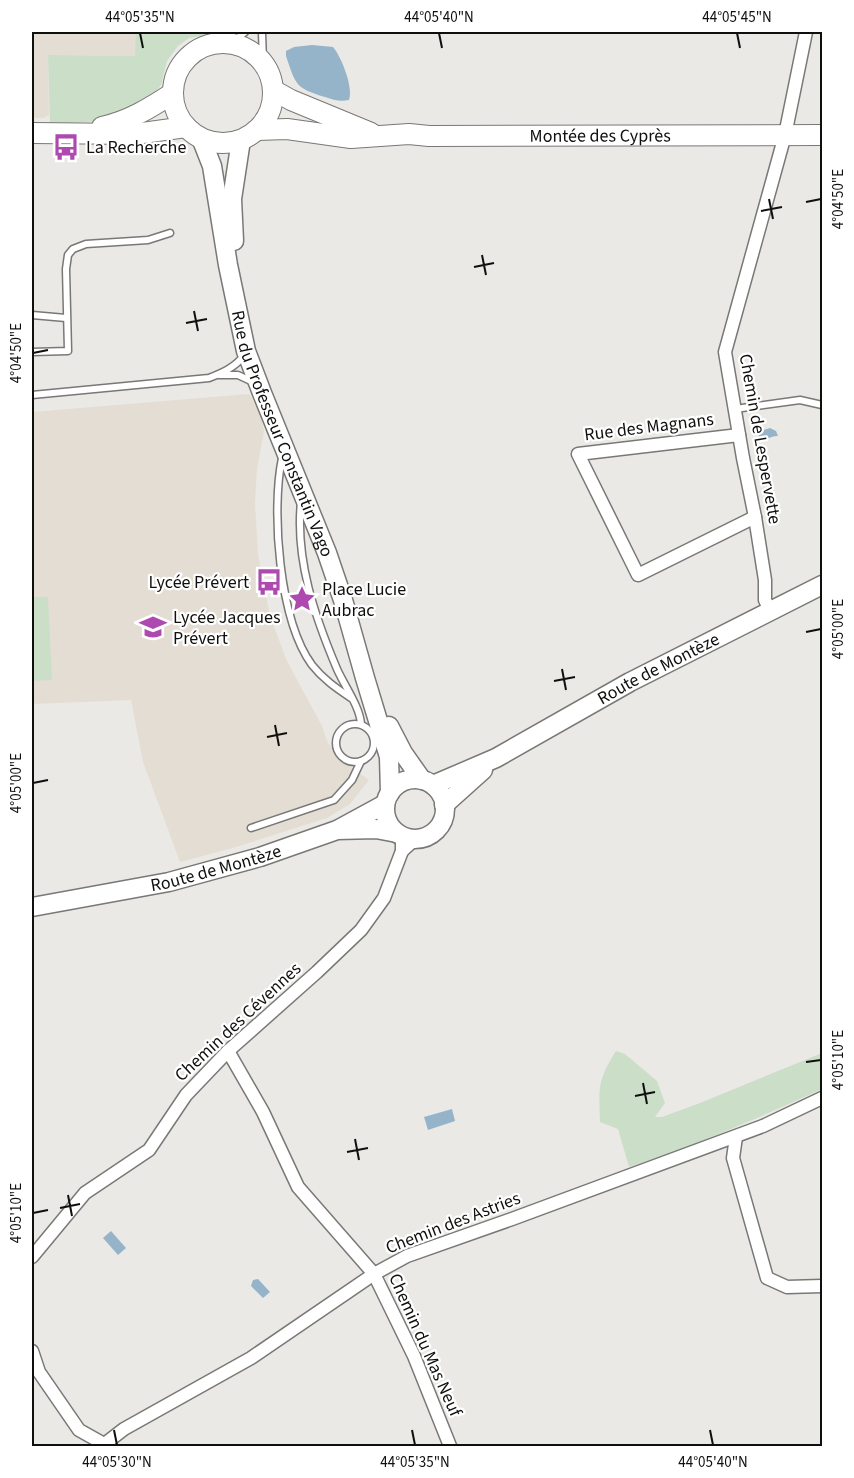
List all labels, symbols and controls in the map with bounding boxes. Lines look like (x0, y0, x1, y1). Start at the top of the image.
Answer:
text: 44°05'35"N (105, 7, 175, 28)
text: 44°05'40"N (404, 7, 474, 28)
text: 44°05'45"N (702, 7, 772, 28)
street label: Montée des Cyprès (530, 123, 671, 148)
bus stop icon: La Recherche (51, 132, 81, 162)
place label: La Recherche (86, 135, 186, 160)
text: 4°04'50"E (828, 169, 849, 229)
street label: Rue du Professeur Constantin Vago (225, 308, 340, 561)
text: 4°04'50"E (6, 323, 27, 383)
street label: Chemin de Lespervette (733, 352, 787, 526)
street label: Rue des Magnans (583, 407, 715, 447)
bus stop icon: Lycée Prévert (254, 567, 284, 597)
place label: Lycée Prévert (148, 570, 249, 595)
place label: Place Lucie Aubrac (322, 577, 406, 623)
place icon: Place Lucie Aubrac (287, 584, 317, 614)
text: 4°05'00"E (828, 599, 849, 659)
place label: Lycée Jacques Prévert (173, 605, 281, 651)
school or university icon: Lycée Jacques Prévert (138, 612, 168, 642)
street label: Route de Montèze (593, 626, 724, 711)
text: 4°05'00"E (6, 753, 27, 813)
street label: Route de Montèze (149, 838, 285, 898)
street label: Chemin des Cévennes (169, 957, 307, 1087)
text: 4°05'10"E (828, 1030, 849, 1090)
text: 4°05'10"E (6, 1183, 27, 1243)
street label: Chemin des Astries (382, 1186, 524, 1260)
street label: Chemin du Mas Neuf (382, 1270, 468, 1421)
text: 44°05'30"N (82, 1452, 152, 1473)
text: 44°05'35"N (380, 1452, 450, 1473)
text: 44°05'40"N (678, 1452, 748, 1473)

